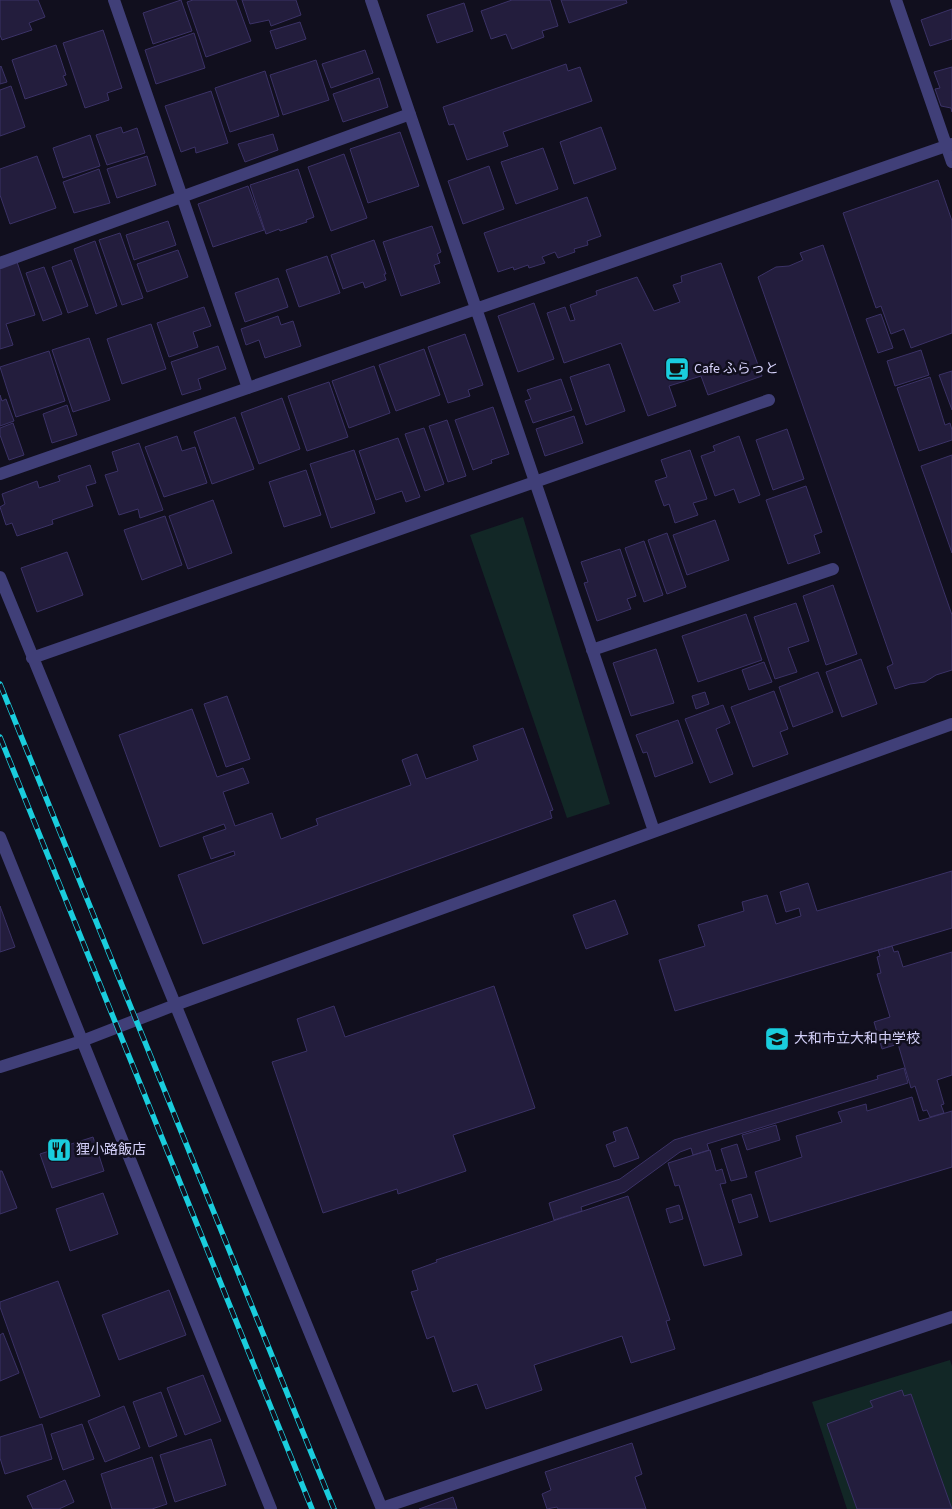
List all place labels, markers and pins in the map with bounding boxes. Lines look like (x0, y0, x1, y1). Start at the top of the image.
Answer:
cafe icon: Cafe ふらっと (664, 356, 690, 382)
place label: Cafe ふらっと (694, 359, 779, 379)
school or university icon: 大和市立大和中学校 (764, 1026, 790, 1052)
place label: 大和市立大和中学校 (794, 1029, 920, 1049)
restaurant icon: 狸小路飯店 (46, 1137, 72, 1163)
place label: 狸小路飯店 (76, 1140, 146, 1160)

